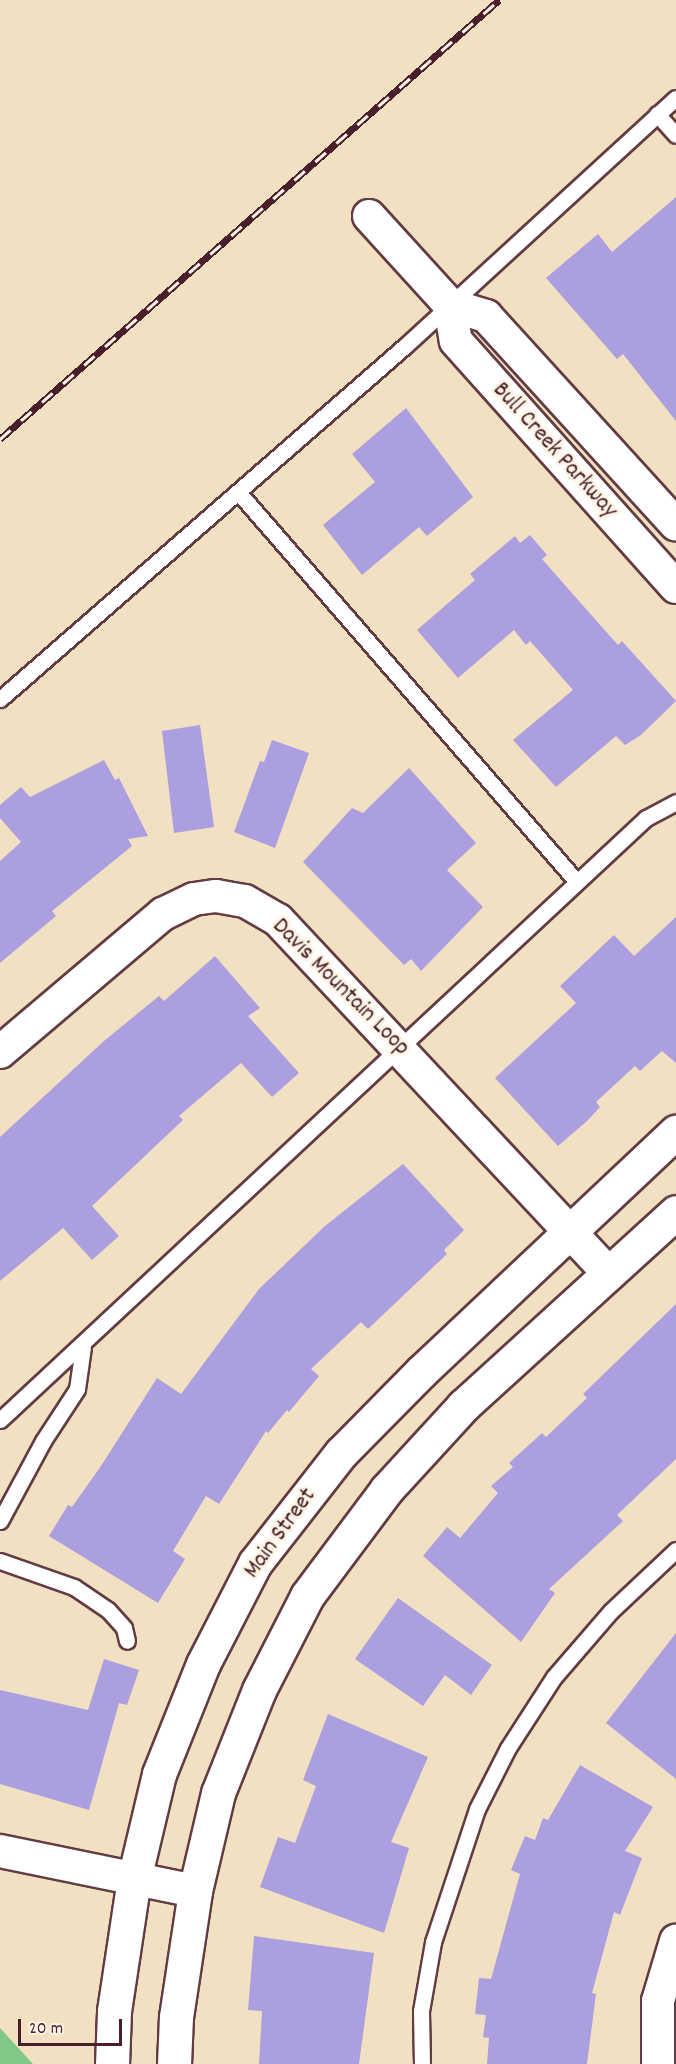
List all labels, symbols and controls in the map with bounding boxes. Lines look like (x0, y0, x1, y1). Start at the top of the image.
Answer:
street label: Bull Creek Parkway (485, 377, 623, 525)
street label: Davis Mountain Loop (265, 913, 415, 1063)
street label: Main Street (239, 1483, 323, 1585)
scale bar (21, 2007, 124, 2045)
text: 20 m (29, 2017, 63, 2042)

